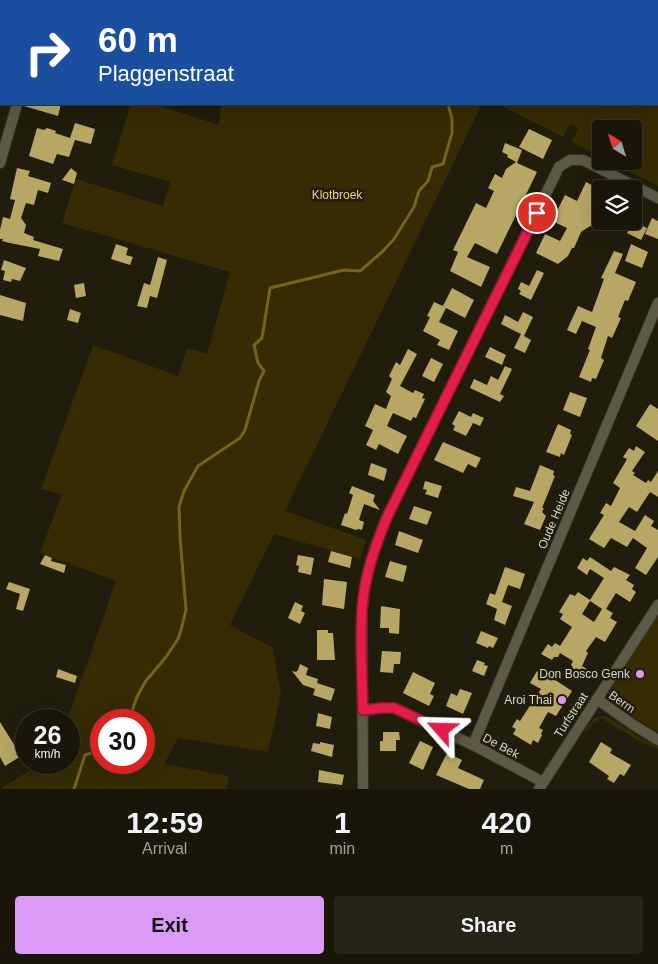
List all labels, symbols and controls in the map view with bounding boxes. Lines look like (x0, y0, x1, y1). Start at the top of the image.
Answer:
icon: right (15, 20, 80, 85)
text: 60 m (98, 20, 178, 59)
text: Plaggenstraat (98, 61, 234, 86)
north arrow (592, 120, 642, 170)
map controls (592, 120, 642, 230)
button: layers (592, 180, 642, 230)
park label: Klotbroek (312, 188, 363, 202)
pin (516, 192, 558, 234)
icon: arrive (523, 199, 551, 227)
street label: Oude Heide (535, 486, 573, 551)
place label: Don Bosco Genk (539, 667, 631, 681)
marker: Don Bosco Genk (634, 668, 646, 680)
street label: Berm (606, 688, 638, 716)
street label: Turfstraat (551, 689, 591, 740)
place label: Aroi Thai (504, 693, 552, 707)
marker: Aroi Thai (556, 694, 568, 706)
position arrow (415, 703, 467, 755)
speed limit sign: 30 (90, 709, 155, 774)
text: 26 (34, 721, 61, 749)
street label: De Bek (480, 731, 523, 762)
text: km/h (34, 747, 61, 761)
text: 12:59 (126, 806, 203, 839)
text: 1 (334, 806, 351, 839)
text: 420 (482, 806, 532, 839)
text: Arrival (142, 840, 187, 857)
text: min (329, 840, 355, 857)
text: m (500, 840, 513, 857)
button: Exit (15, 896, 324, 954)
button: Share (334, 896, 643, 954)

